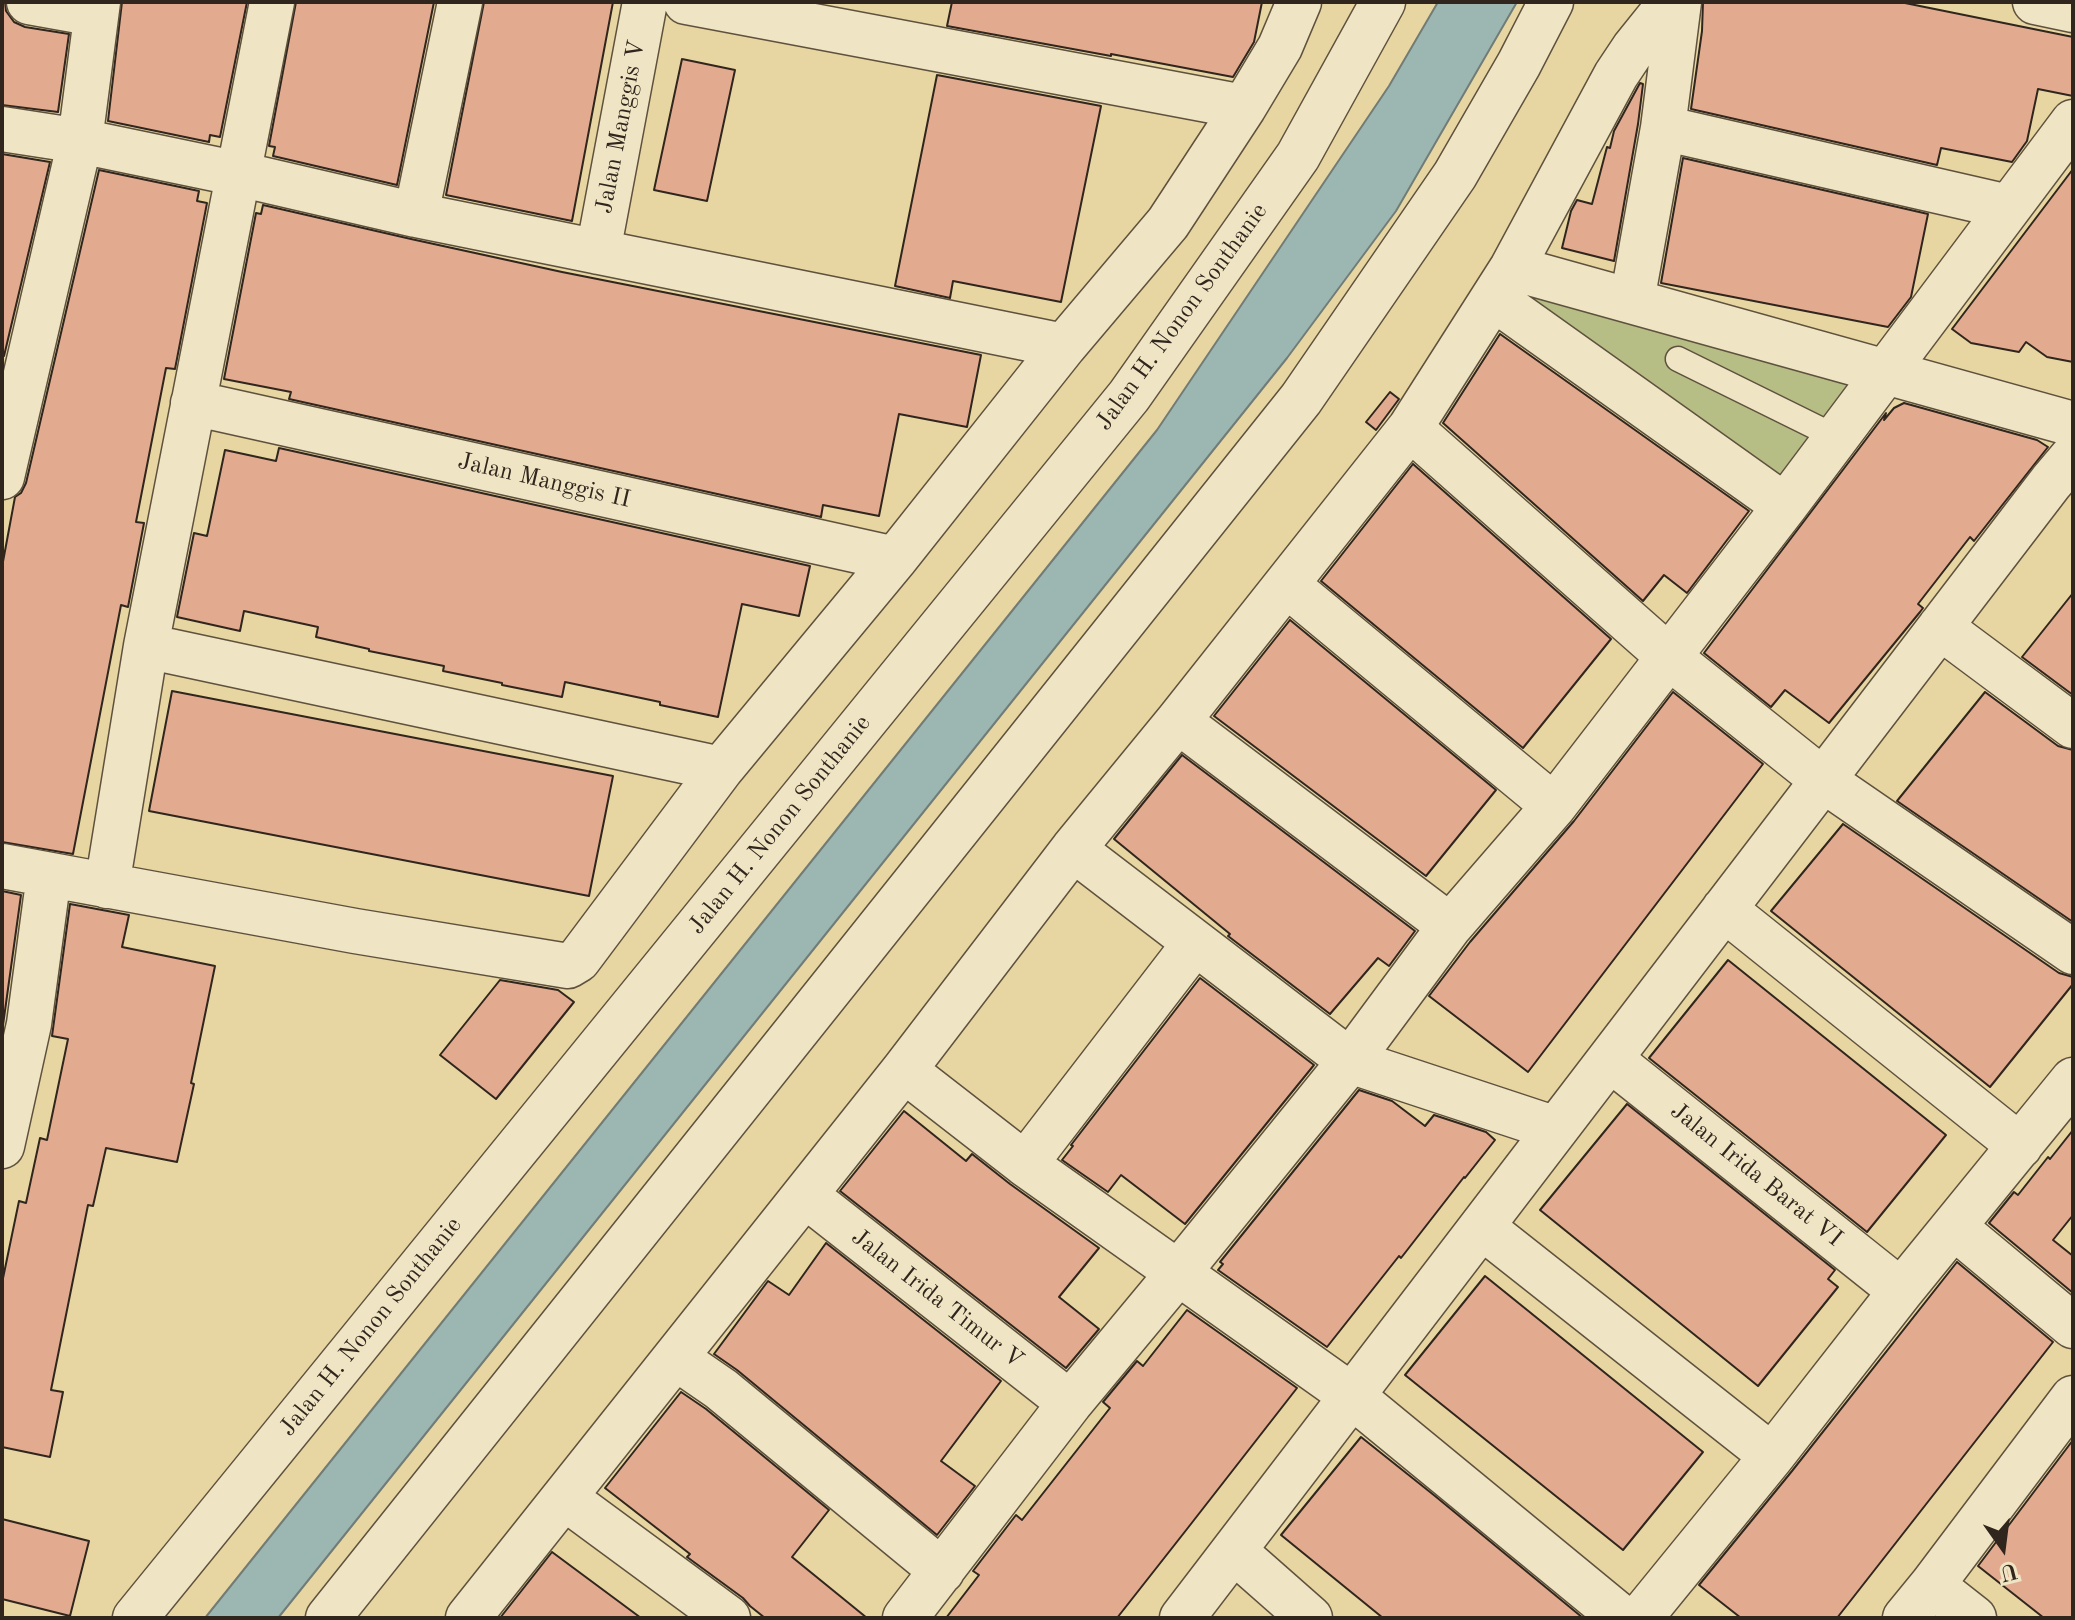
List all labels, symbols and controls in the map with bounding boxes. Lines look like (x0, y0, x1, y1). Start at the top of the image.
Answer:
street label: Jalan Manggis V (590, 38, 652, 216)
street label: Jalan H. Nonon Sonthanie (1090, 198, 1274, 436)
street label: Jalan Manggis II (455, 447, 633, 515)
street label: Jalan H. Nonon Sonthanie (683, 710, 877, 940)
street label: Jalan Irida Barat VI (1664, 1097, 1848, 1253)
street label: Jalan H. Nonon Sonthanie (274, 1212, 468, 1442)
street label: Jalan Irida Timur V (845, 1223, 1029, 1375)
north arrow (1963, 1508, 2043, 1588)
text: U (1998, 1559, 2020, 1584)

